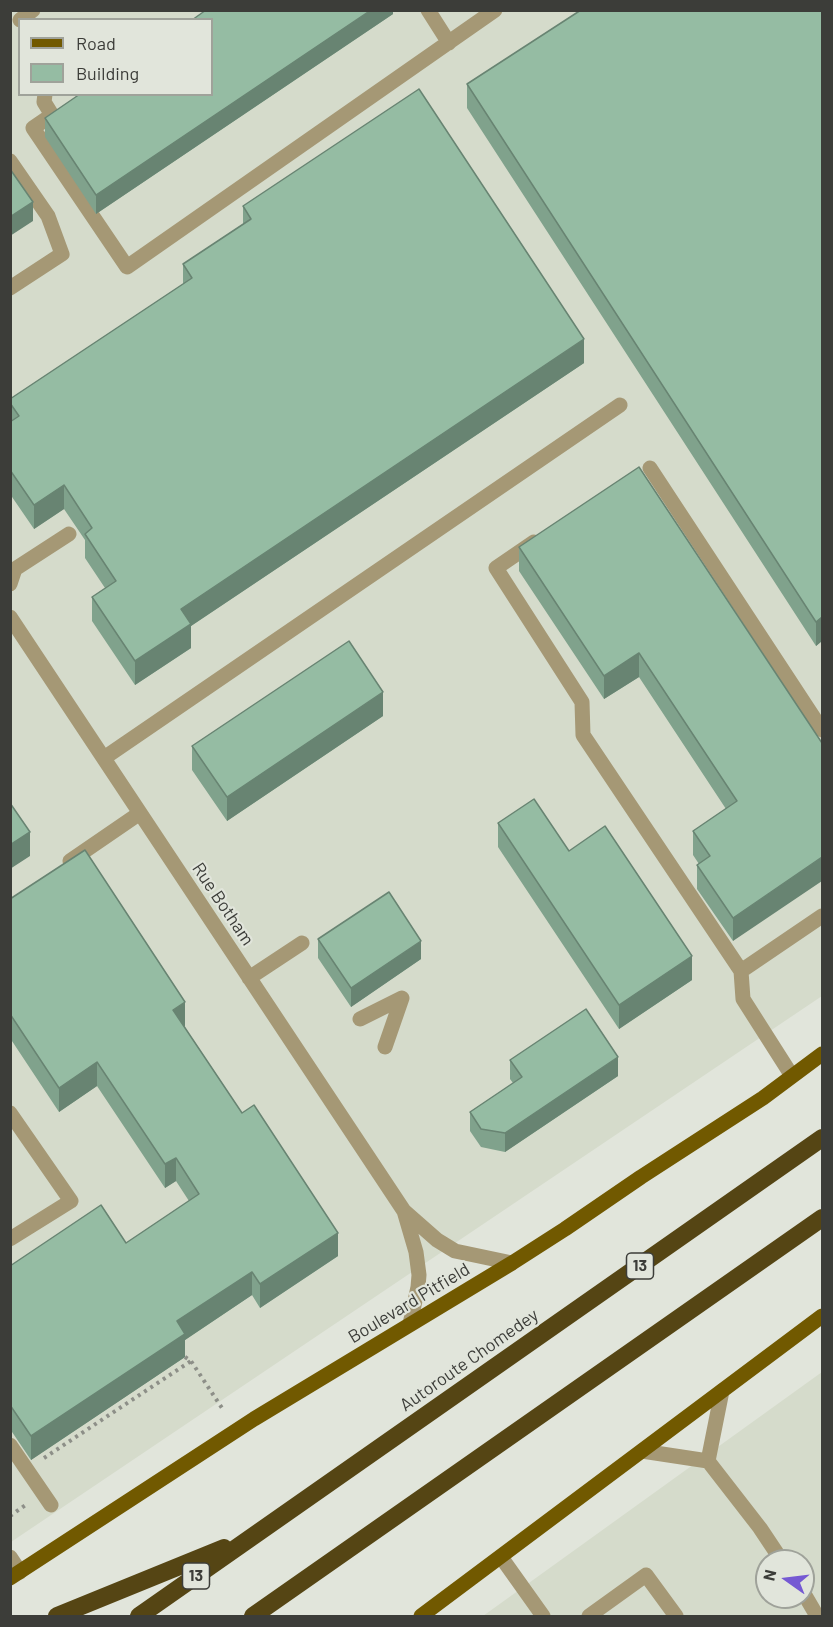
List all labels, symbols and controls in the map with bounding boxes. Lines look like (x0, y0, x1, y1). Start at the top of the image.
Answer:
legend (18, 18, 213, 96)
text: Road (76, 32, 116, 54)
text: Building (76, 62, 139, 84)
street label: Rue Botham (187, 859, 259, 949)
road number: 13 (626, 1253, 654, 1279)
street label: Boulevard Pitfield (344, 1258, 474, 1348)
street label: Autoroute Chomedey (396, 1304, 542, 1416)
north arrow (755, 1549, 815, 1609)
road number: 13 (182, 1563, 210, 1589)
text: N (758, 1568, 779, 1582)

